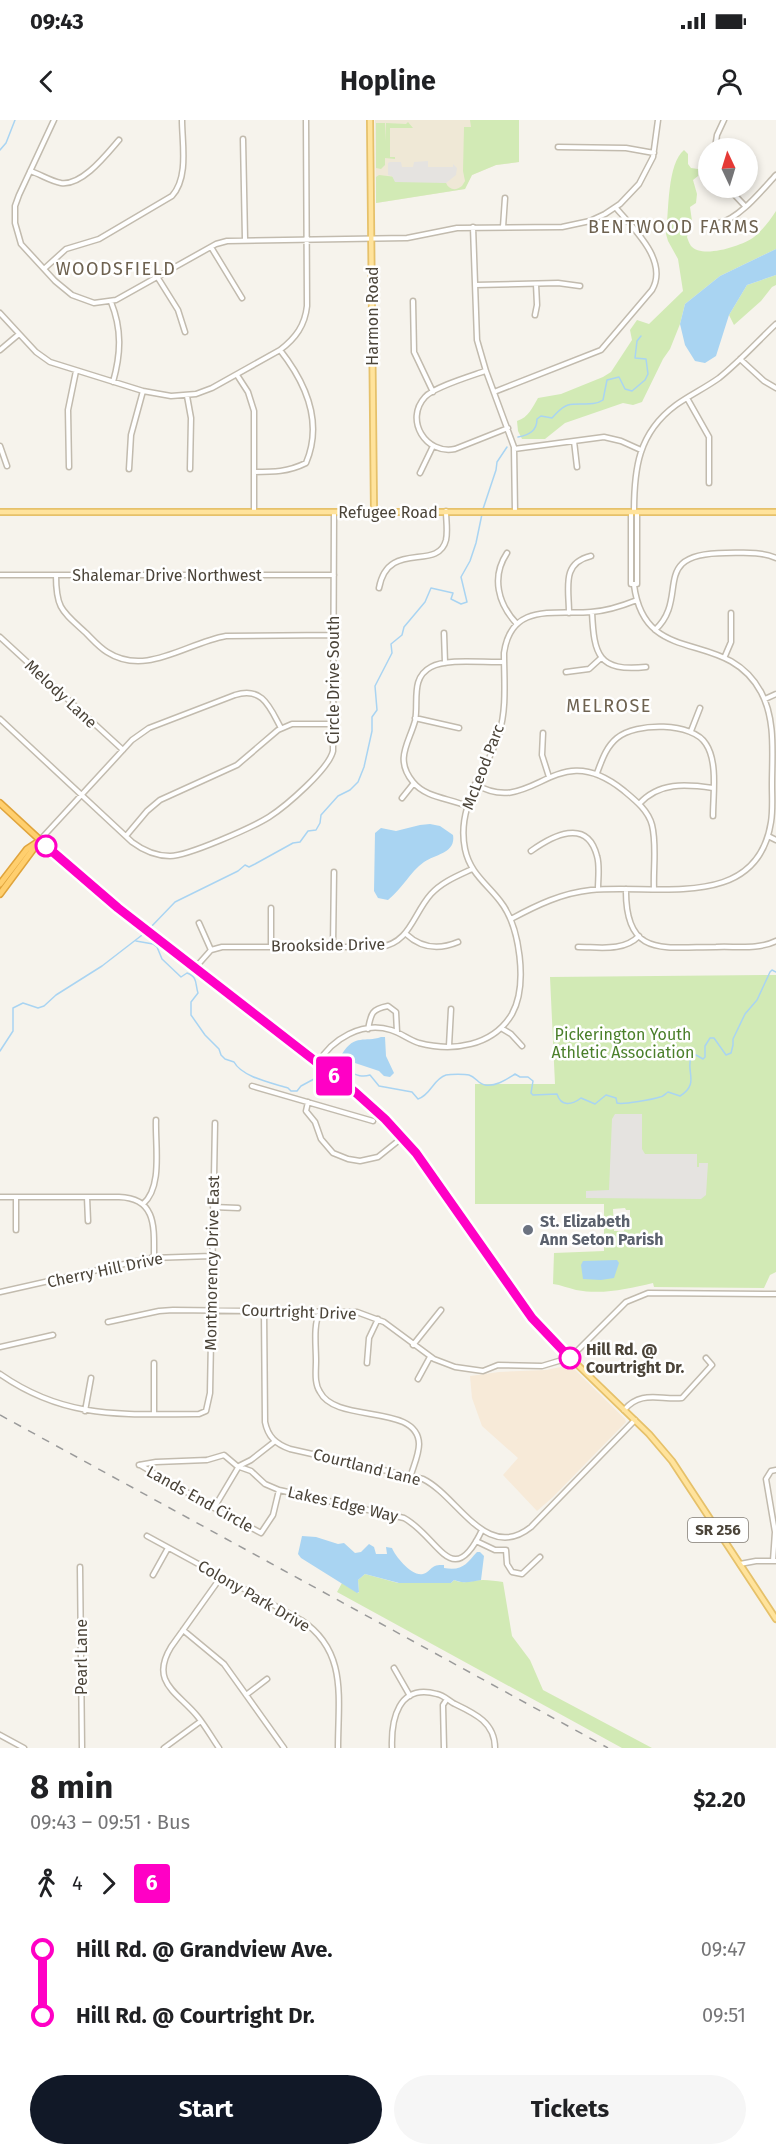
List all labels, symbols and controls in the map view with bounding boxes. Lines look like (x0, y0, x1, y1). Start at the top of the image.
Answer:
text: 09:43 (30, 8, 84, 35)
icon: back (30, 65, 63, 98)
text: Hopline (340, 65, 436, 97)
icon: person (713, 65, 746, 98)
north arrow (698, 138, 758, 198)
map controls (698, 138, 758, 198)
district label: BENTWOOD FARMS (588, 216, 760, 238)
district label: WOODSFIELD (56, 258, 176, 280)
street label: Harmon Road (363, 266, 382, 366)
street label: Refugee Road (338, 503, 438, 522)
street label: Shalemar Drive Northwest (72, 566, 262, 585)
street label: Circle Drive South (324, 616, 343, 744)
street label: Melody Lane (21, 656, 101, 732)
district label: MELROSE (566, 695, 652, 717)
street label: McLeod Parc (458, 721, 508, 812)
unlabelled marker (35, 835, 57, 857)
street label: Brookside Drive (271, 935, 385, 955)
park label: Pickerington Youth Athletic Association (552, 1025, 695, 1062)
line badge: 6 (314, 1056, 354, 1096)
text: 6 (328, 1063, 340, 1089)
street label: Montmorency Drive East (201, 1175, 223, 1351)
place label: St. Elizabeth Ann Seton Parish (539, 1212, 663, 1249)
marker: St. Elizabeth Ann Seton Parish (521, 1223, 535, 1237)
street label: Cherry Hill Drive (45, 1248, 165, 1292)
street label: Courtright Drive (241, 1300, 357, 1324)
place label: Hill Rd. @ Courtright Dr. (586, 1340, 684, 1377)
marker: Hill Rd. @ Courtright Dr. (559, 1347, 581, 1369)
street label: Courtland Lane (311, 1444, 423, 1490)
street label: Lands End Circle (143, 1462, 257, 1536)
street label: Lakes Edge Way (286, 1482, 400, 1526)
road number: SR 256 (688, 1518, 748, 1542)
street label: Colony Park Drive (194, 1556, 314, 1636)
street label: Pearl Lane (72, 1619, 91, 1695)
text: 8 min (30, 1767, 113, 1807)
text: $2.20 (693, 1786, 746, 1813)
text: 09:43 – 09:51 · Bus (30, 1810, 190, 1834)
icon: walk (30, 1867, 63, 1900)
icon: forward (92, 1867, 125, 1900)
text: 6 (146, 1870, 158, 1896)
text: 4 (72, 1871, 83, 1895)
text: Hill Rd. @ Grandview Ave. (76, 1936, 333, 1963)
text: 09:47 (701, 1937, 746, 1961)
text: Hill Rd. @ Courtright Dr. (76, 2002, 315, 2029)
text: 09:51 (702, 2003, 746, 2027)
button: Start (30, 2075, 382, 2144)
button: Tickets (394, 2075, 746, 2144)

